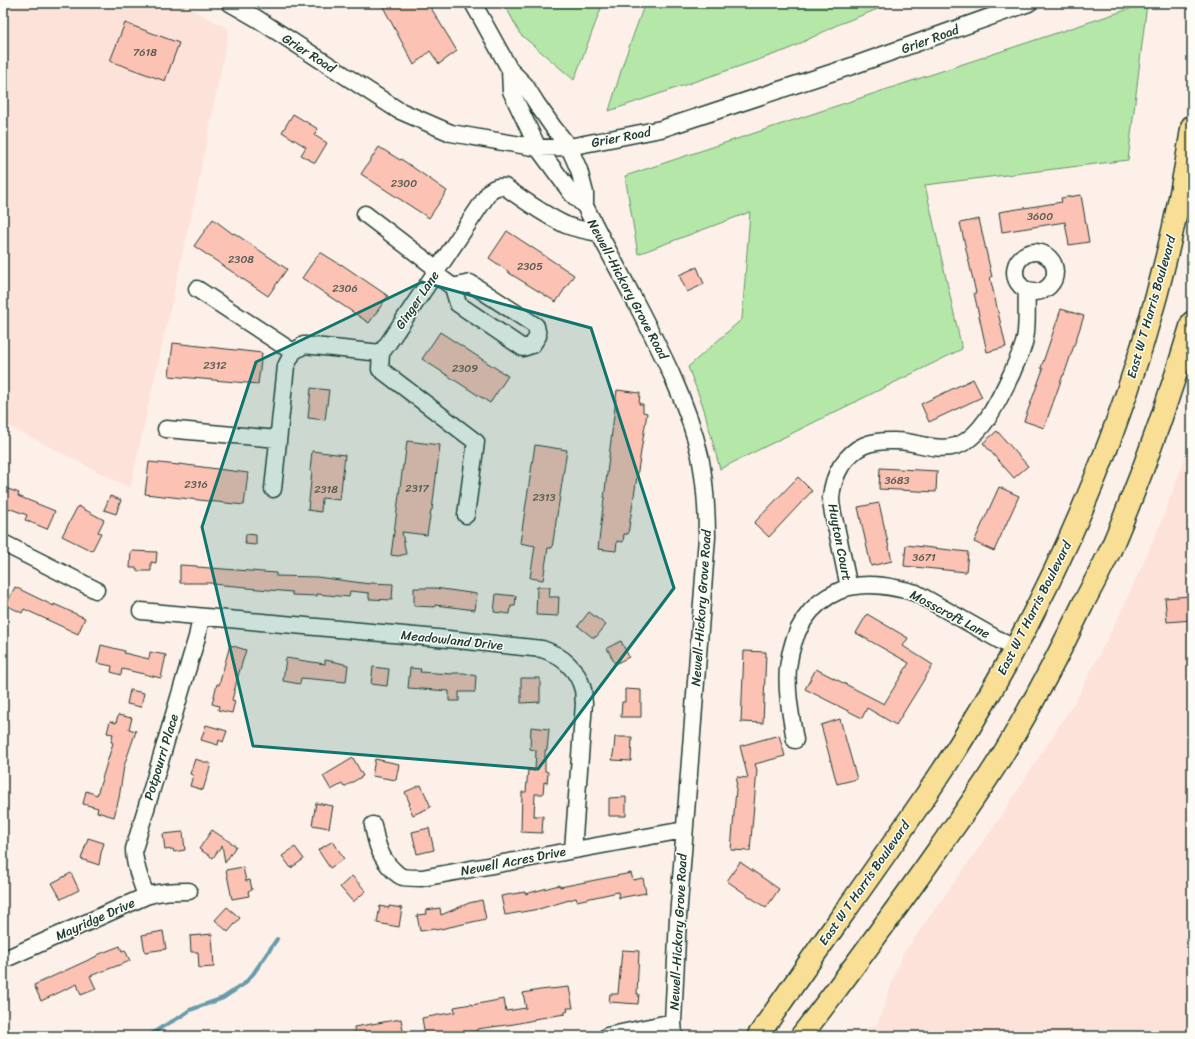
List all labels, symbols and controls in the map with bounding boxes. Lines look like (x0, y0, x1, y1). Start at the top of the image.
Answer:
street label: Grier Road (898, 18, 963, 60)
street label: Grier Road (278, 27, 341, 80)
house number: 7618 (133, 43, 157, 62)
street label: Grier Road (589, 120, 654, 154)
house number: 2300 (391, 174, 417, 193)
house number: 3600 (1027, 207, 1053, 226)
street label: Newell-Hickory Grove Road (581, 214, 675, 365)
street label: East W T Harris Boulevard (1120, 232, 1183, 381)
house number: 2308 (228, 250, 254, 269)
house number: 2305 (517, 257, 543, 276)
street label: Ginger Lane (389, 266, 445, 334)
house number: 2306 (332, 279, 358, 298)
house number: 2312 (203, 356, 227, 375)
house number: 2309 (452, 359, 478, 378)
house number: 3683 (885, 471, 909, 490)
house number: 2316 (184, 475, 208, 494)
house number: 2317 (405, 479, 429, 498)
house number: 2318 (314, 480, 338, 499)
house number: 2313 (532, 488, 556, 507)
street label: Huyton Court (821, 501, 859, 583)
street label: Newell-Hickory Grove Road (684, 528, 718, 687)
street label: East W T Harris Boulevard (990, 536, 1078, 679)
house number: 3671 (912, 548, 936, 567)
street label: Mosscroft Lane (906, 583, 995, 645)
street label: Meadowland Drive (400, 623, 504, 657)
street label: Potpourri Place (137, 711, 185, 803)
street label: East W T Harris Boulevard (812, 815, 916, 950)
street label: Newell Acres Drive (458, 840, 568, 882)
street label: Newell-Hickory Grove Road (662, 852, 694, 1011)
street label: Mayridge Drive (51, 891, 139, 947)

